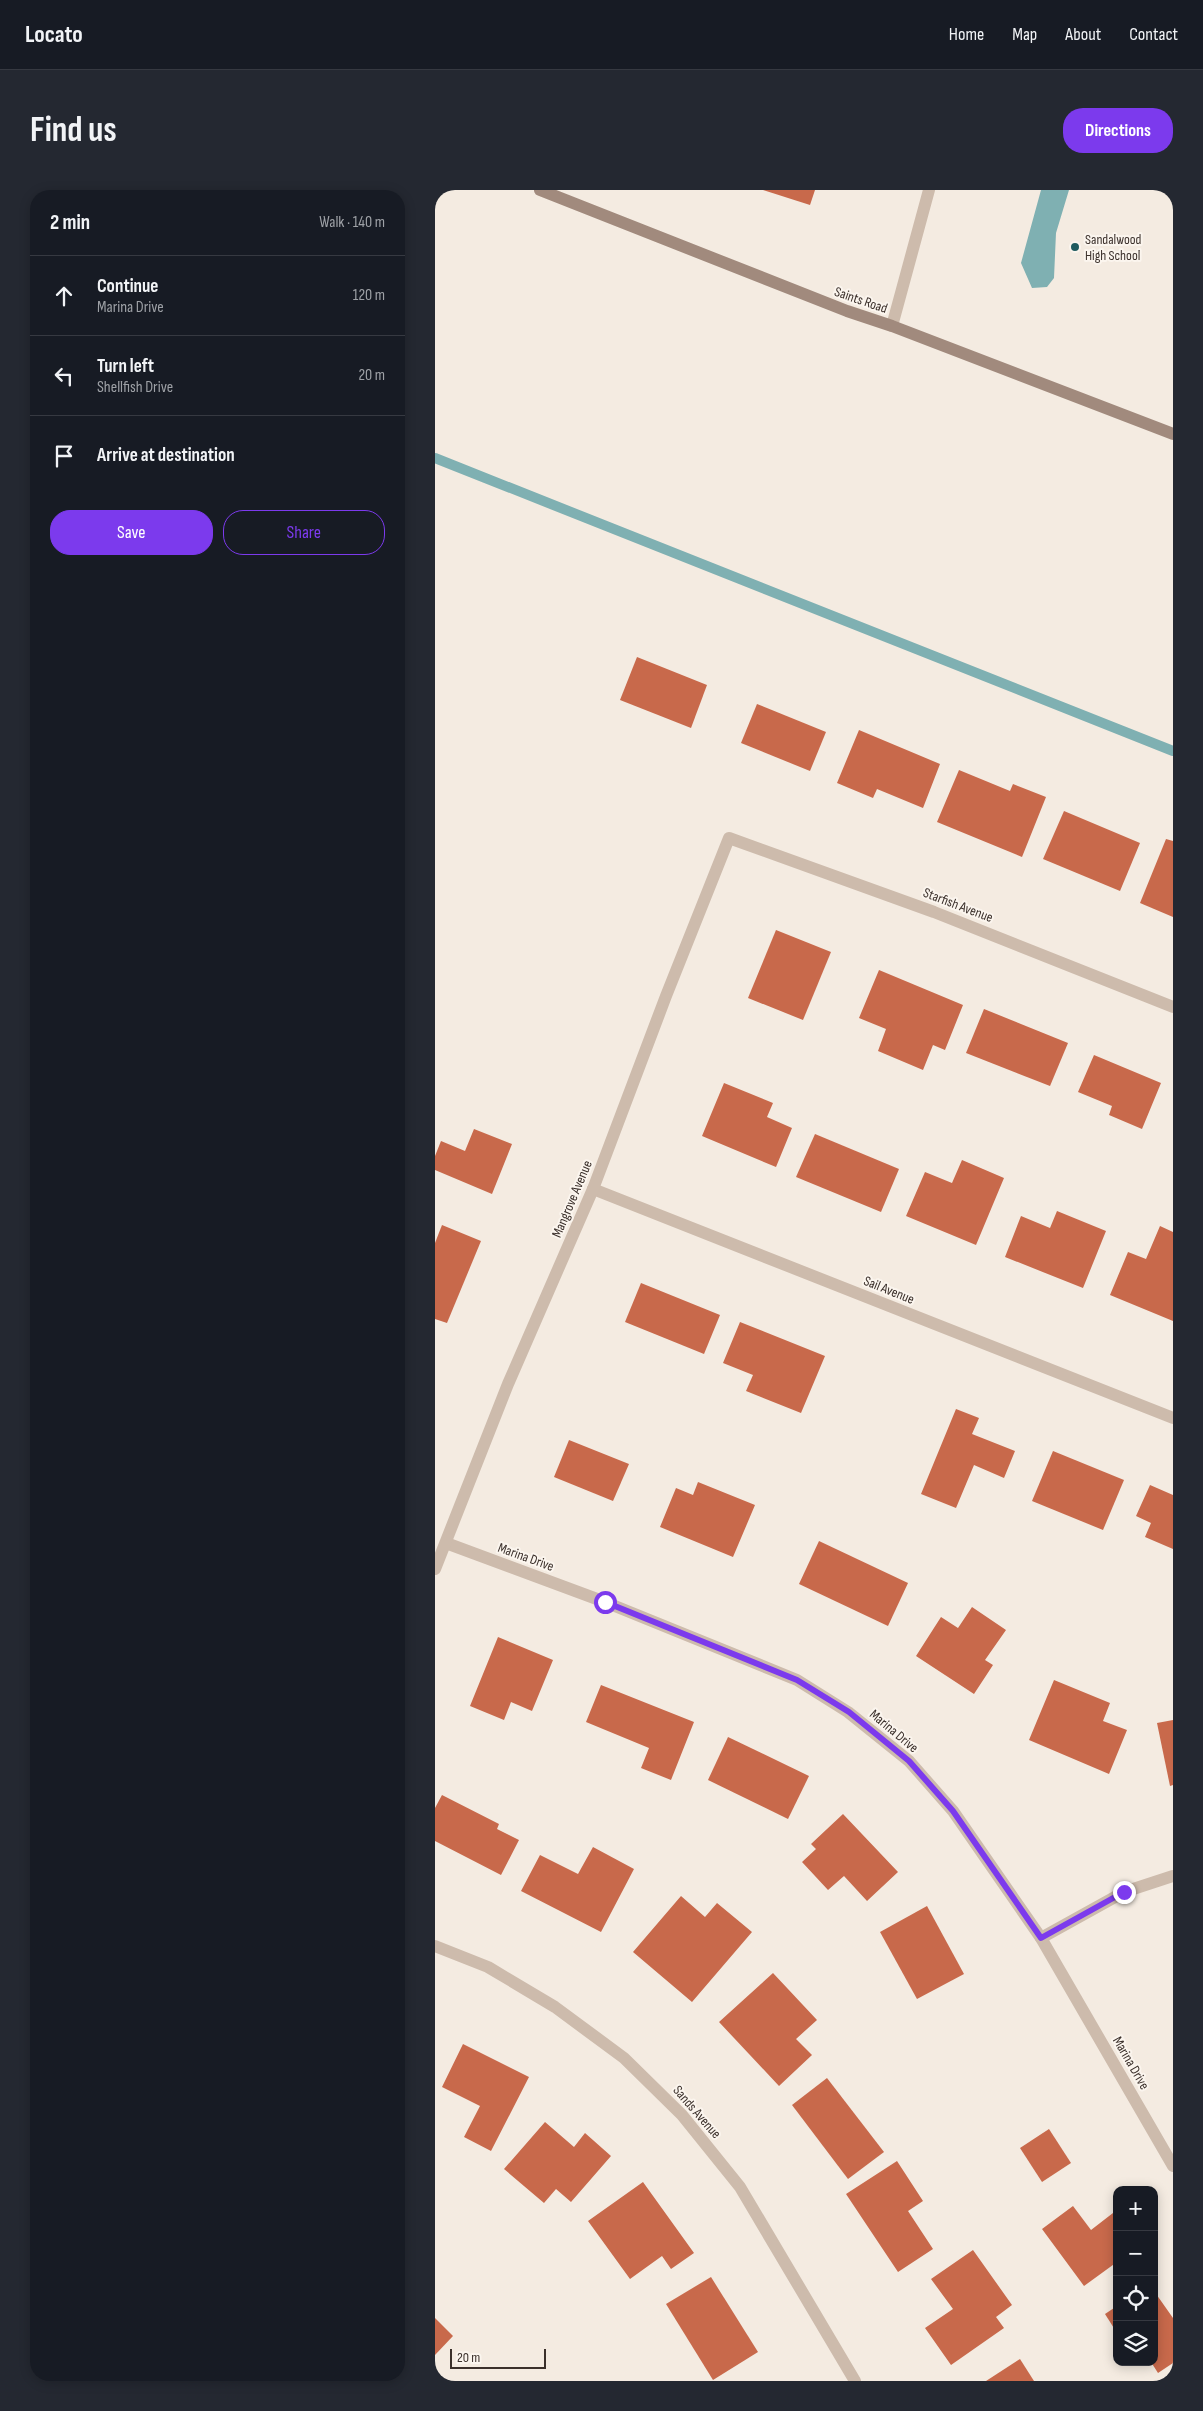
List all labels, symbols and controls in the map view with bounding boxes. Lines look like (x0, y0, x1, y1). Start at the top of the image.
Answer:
text: Locato (25, 20, 83, 49)
text: Home (949, 24, 984, 45)
text: Map (1012, 24, 1037, 45)
text: About (1065, 24, 1101, 45)
text: Contact (1129, 24, 1178, 45)
button: Directions (1063, 108, 1173, 153)
text: Find us (30, 109, 117, 152)
text: 2 min (50, 210, 90, 235)
text: Walk · 140 m (319, 213, 385, 232)
place label: Sandalwood High School (1085, 231, 1142, 264)
marker: Sandalwood High School (1069, 241, 1081, 253)
text: Continue (97, 275, 158, 298)
icon: ahead (50, 282, 78, 310)
street label: Saints Road (832, 283, 890, 317)
text: 120 m (353, 286, 385, 305)
text: Marina Drive (97, 298, 164, 317)
text: Turn left (97, 355, 154, 378)
icon: left (50, 362, 78, 390)
text: 20 m (358, 366, 385, 385)
text: Shellfish Drive (97, 378, 173, 397)
icon: arrive (50, 442, 78, 470)
text: Arrive at destination (97, 444, 235, 467)
button: Save (50, 510, 213, 555)
button: Share (223, 510, 385, 555)
street label: Starfish Avenue (921, 884, 995, 926)
street label: Mangrove Avenue (548, 1158, 596, 1240)
street label: Sail Avenue (861, 1272, 917, 1308)
street label: Marina Drive (496, 1539, 556, 1575)
route start (594, 1591, 617, 1614)
street label: Marina Drive (866, 1706, 922, 1756)
route end (1113, 1881, 1136, 1904)
street label: Marina Drive (1109, 2033, 1153, 2093)
street label: Sands Avenue (669, 2082, 725, 2142)
map controls (1113, 2186, 1158, 2366)
button: + (1113, 2186, 1158, 2231)
button: − (1113, 2231, 1158, 2276)
button: locate (1113, 2276, 1158, 2321)
button: layers (1113, 2321, 1158, 2366)
scale bar (450, 2346, 546, 2369)
text: 20 m (457, 2349, 480, 2366)

